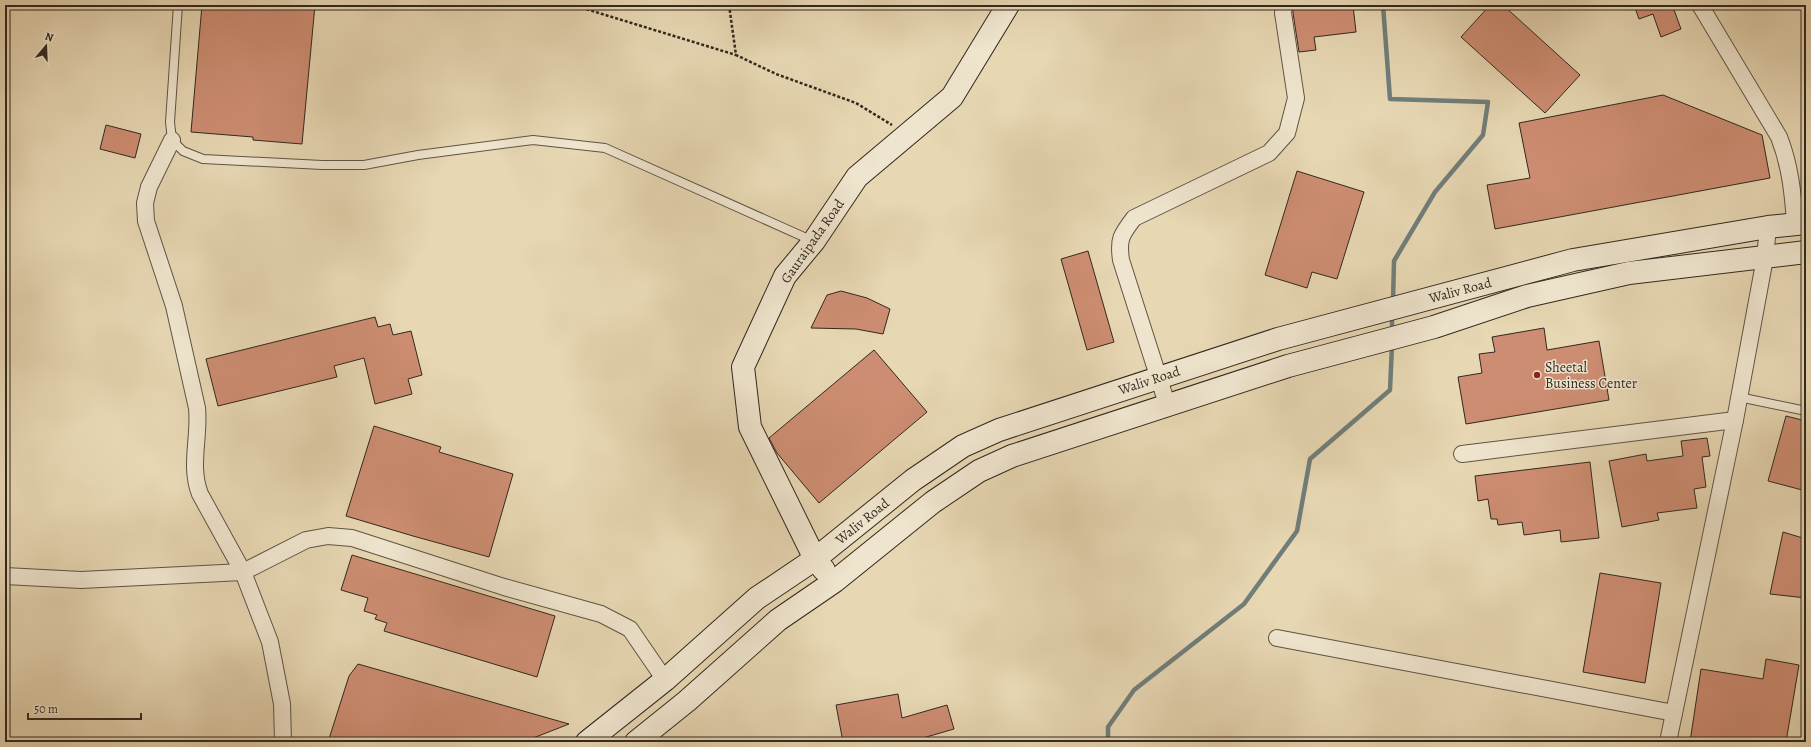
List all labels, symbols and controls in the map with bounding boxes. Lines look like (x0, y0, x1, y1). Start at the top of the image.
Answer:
north arrow (26, 26, 66, 66)
text: N (43, 29, 55, 45)
street label: Gauraipada Road (776, 195, 849, 287)
street label: Waliv Road (1426, 273, 1494, 308)
place label: Sheetal Business Center (1545, 358, 1638, 393)
street label: Waliv Road (1115, 361, 1183, 400)
marker: Sheetal Business Center (1532, 370, 1542, 380)
street label: Waliv Road (831, 494, 894, 550)
scale bar (28, 695, 141, 721)
text: 50 m (34, 701, 58, 717)

